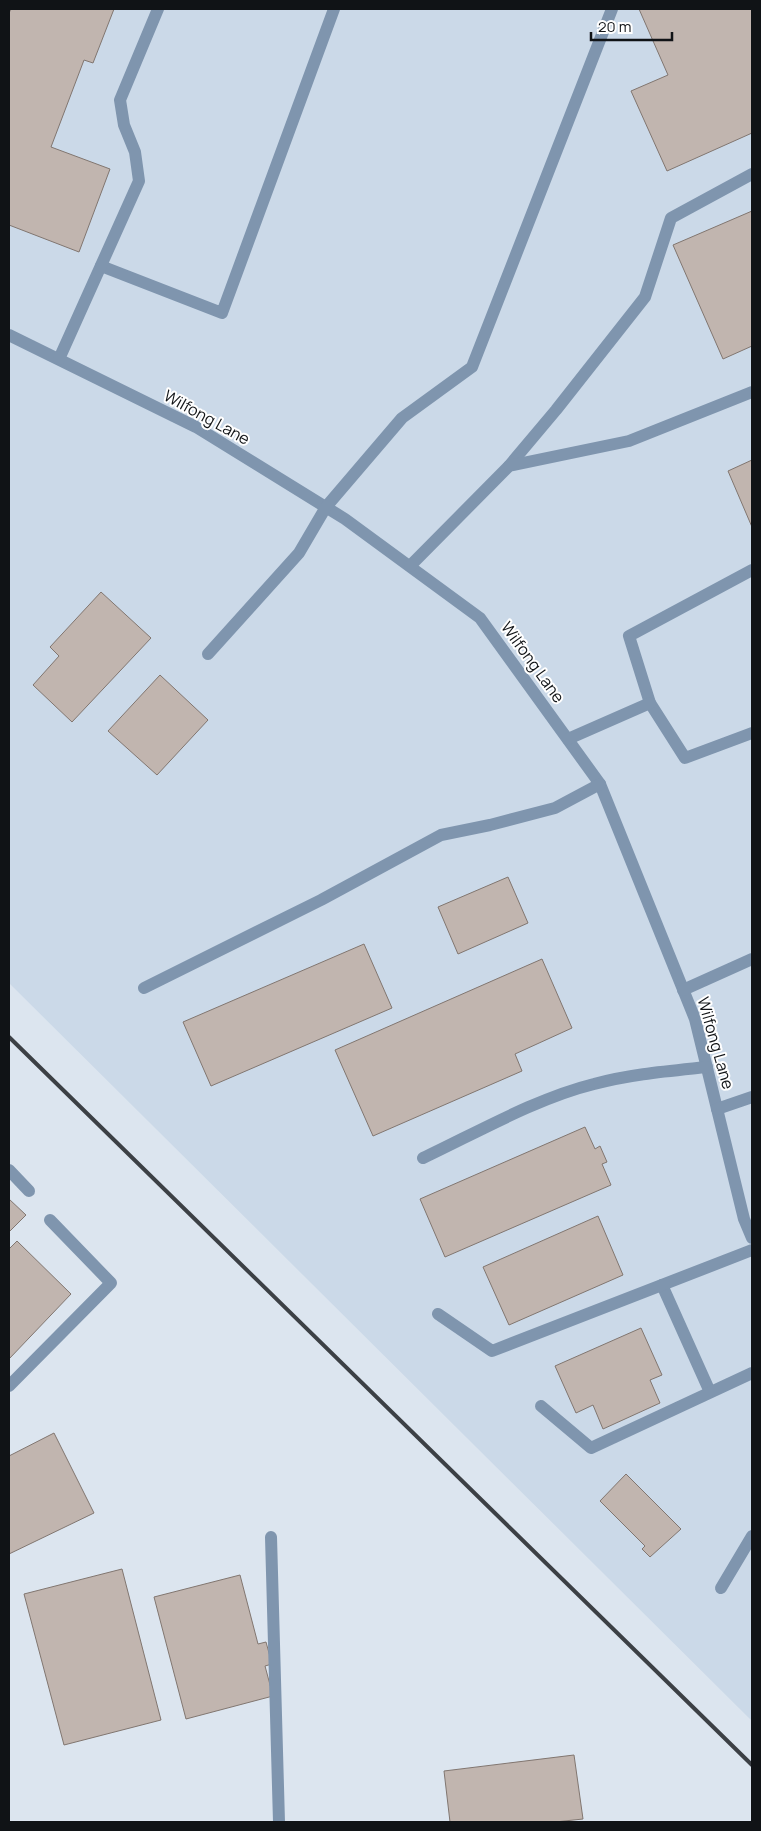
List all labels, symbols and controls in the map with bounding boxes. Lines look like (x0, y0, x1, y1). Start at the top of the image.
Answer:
scale bar (591, 10, 672, 42)
text: 20 m (598, 16, 631, 37)
street label: Wilfong Lane (160, 384, 254, 450)
street label: Wilfong Lane (496, 617, 570, 707)
street label: Wilfong Lane (692, 994, 740, 1092)

